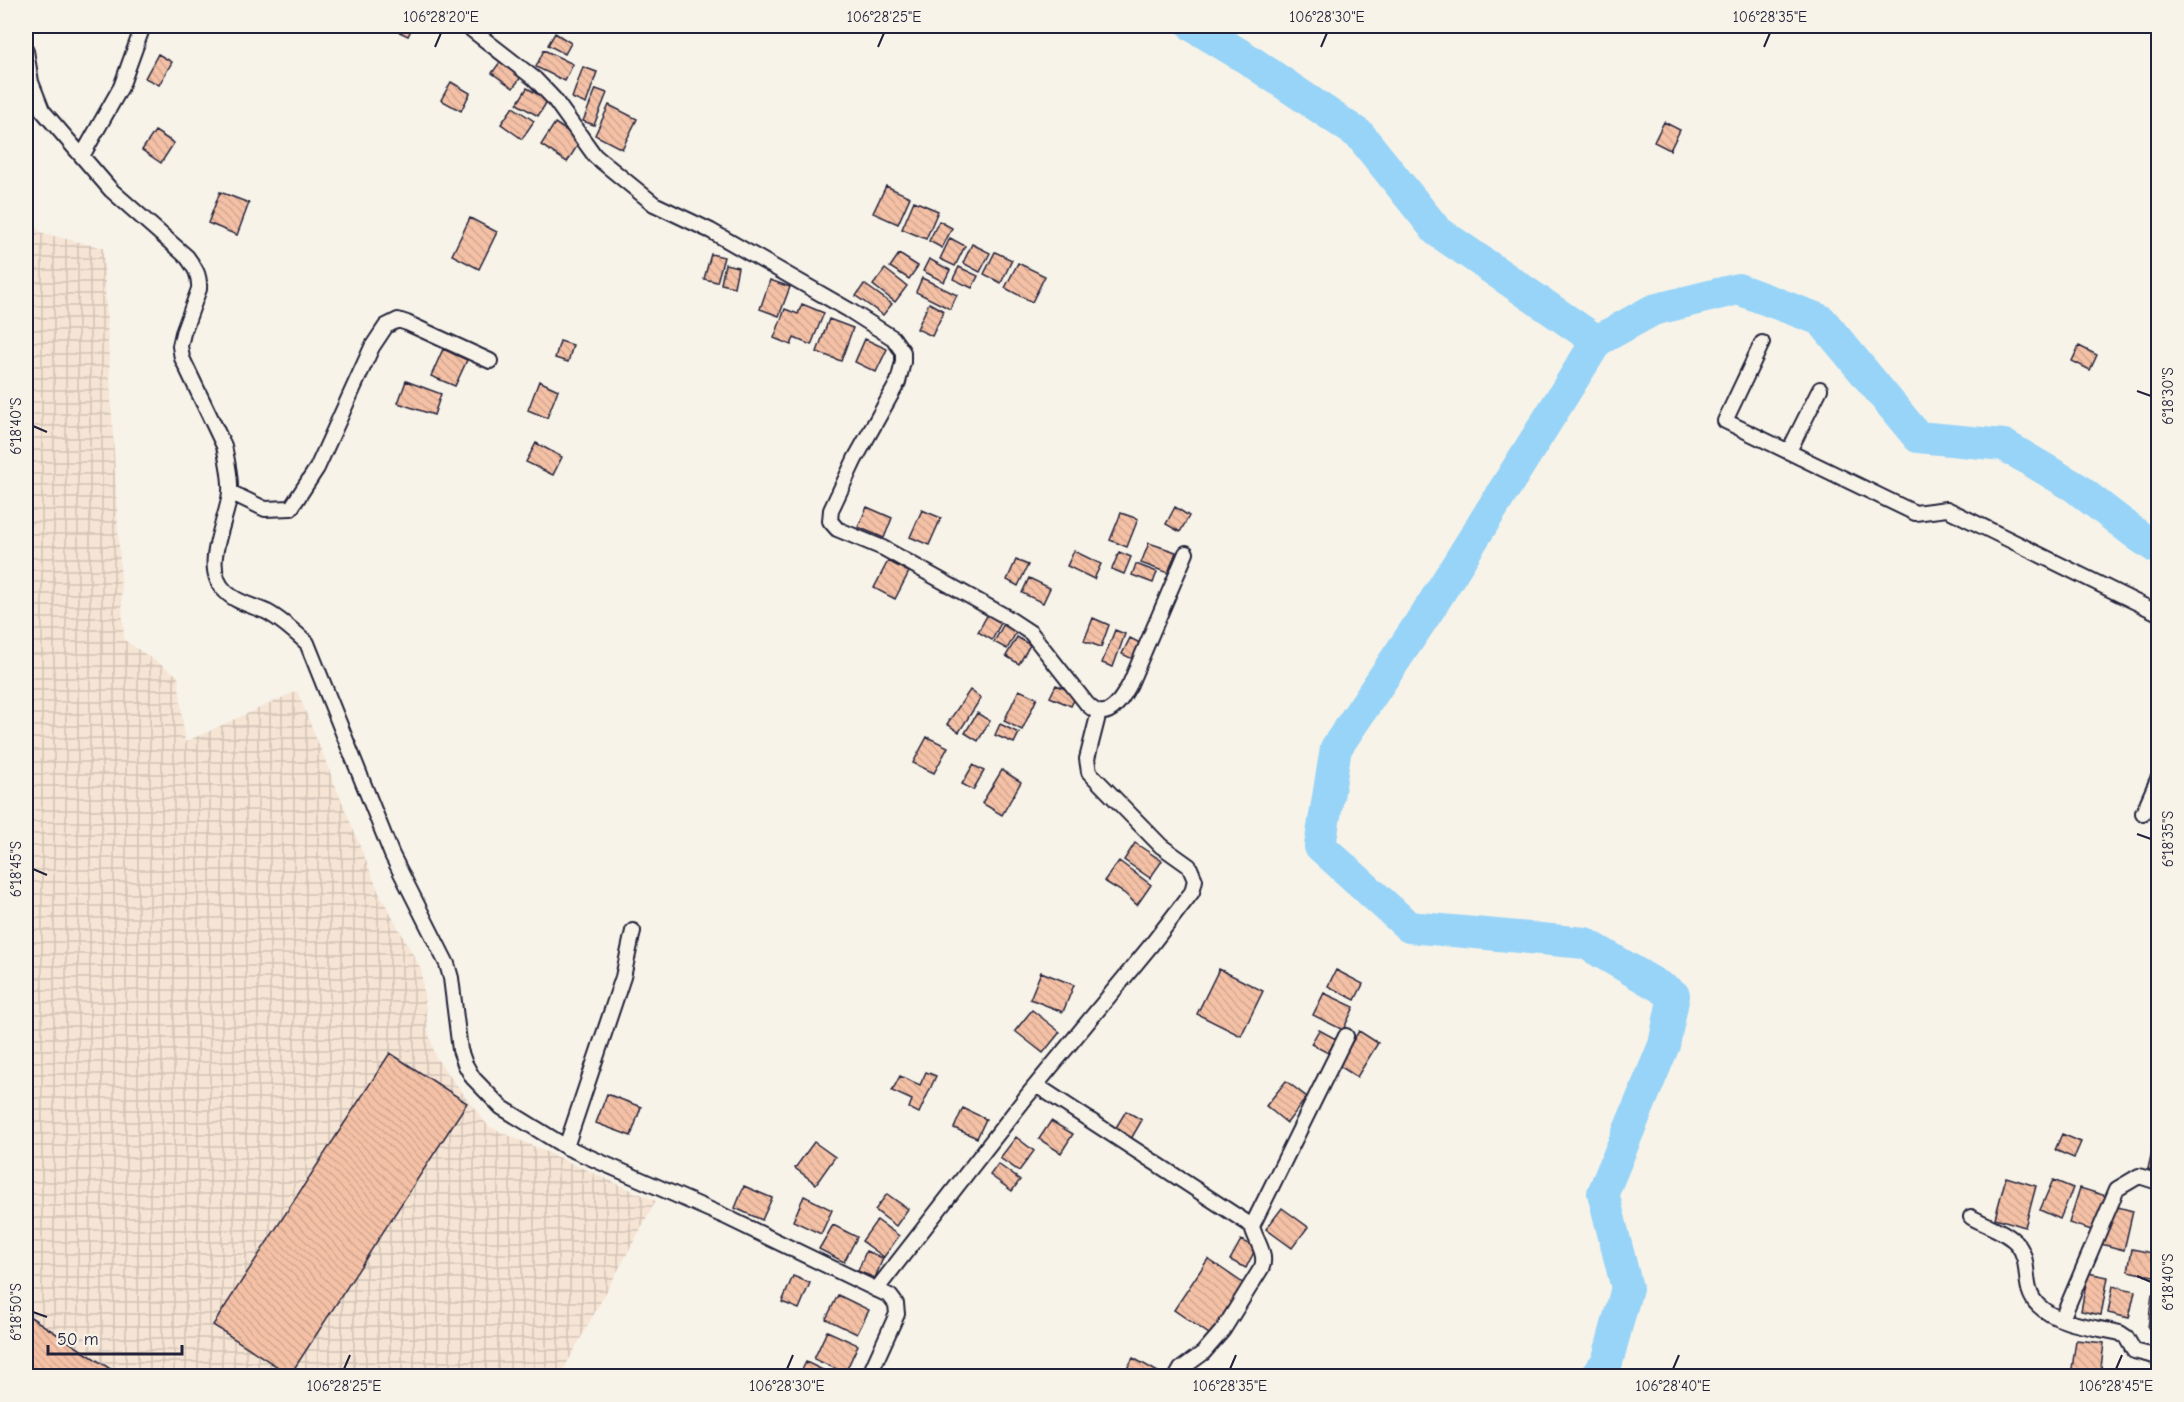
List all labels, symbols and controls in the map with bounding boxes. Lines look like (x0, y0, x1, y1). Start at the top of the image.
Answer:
text: 106°28'20"E (403, 8, 479, 26)
text: 106°28'25"E (847, 8, 921, 26)
text: 106°28'30"E (1289, 8, 1365, 26)
text: 106°28'35"E (1733, 8, 1807, 26)
text: 6°18'30"S (2159, 367, 2177, 425)
text: 6°18'40"S (7, 397, 25, 455)
text: 6°18'35"S (2159, 811, 2177, 867)
text: 6°18'45"S (7, 841, 25, 897)
text: 6°18'40"S (2159, 1253, 2177, 1311)
text: 6°18'50"S (7, 1283, 25, 1341)
scale bar (48, 1318, 182, 1356)
text: 50 m (57, 1329, 99, 1350)
text: 106°28'25"E (307, 1377, 381, 1395)
text: 106°28'30"E (749, 1377, 825, 1395)
text: 106°28'35"E (1193, 1377, 1267, 1395)
text: 106°28'40"E (1636, 1377, 1711, 1395)
text: 106°28'45"E (2079, 1377, 2153, 1395)

